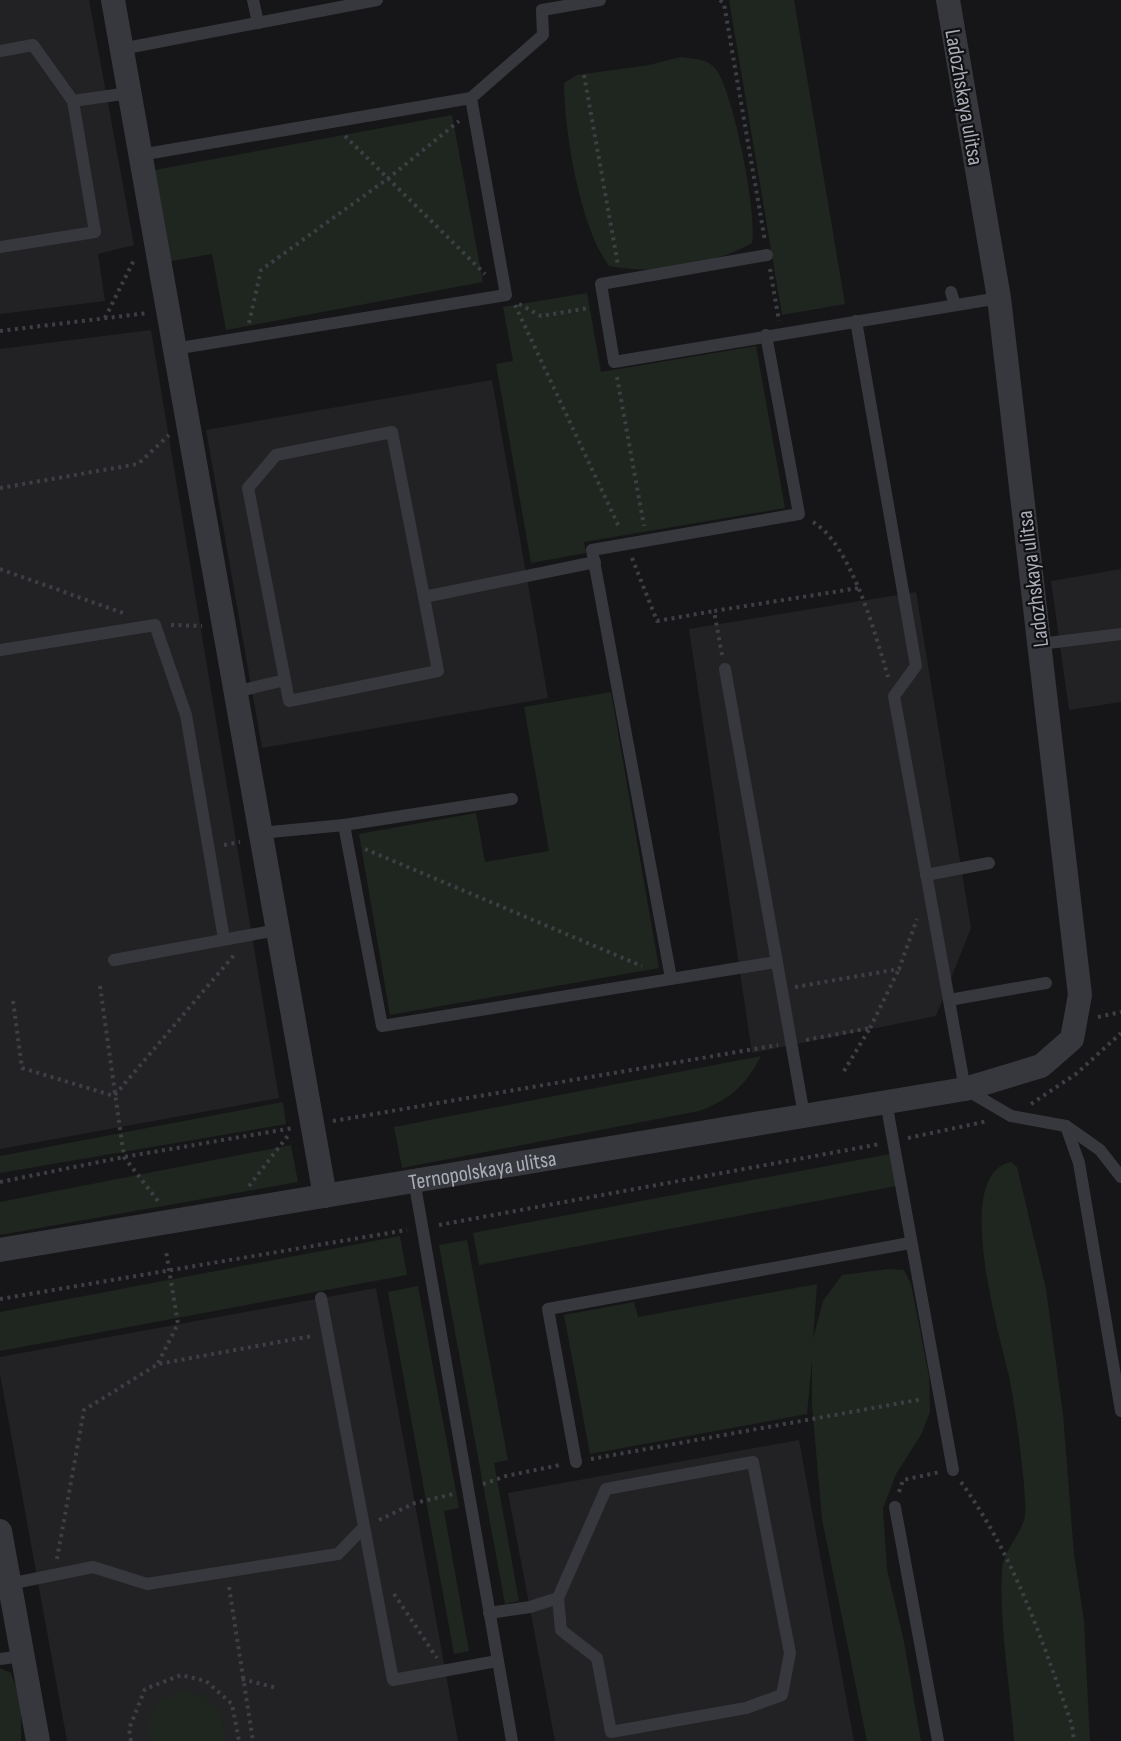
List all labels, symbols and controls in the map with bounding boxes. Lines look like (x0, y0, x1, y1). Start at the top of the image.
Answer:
street label: Ladozhskaya ulitsa (938, 27, 989, 167)
street label: Ladozhskaya ulitsa (1012, 509, 1055, 649)
street label: Ternopolskaya ulitsa (407, 1145, 558, 1197)

